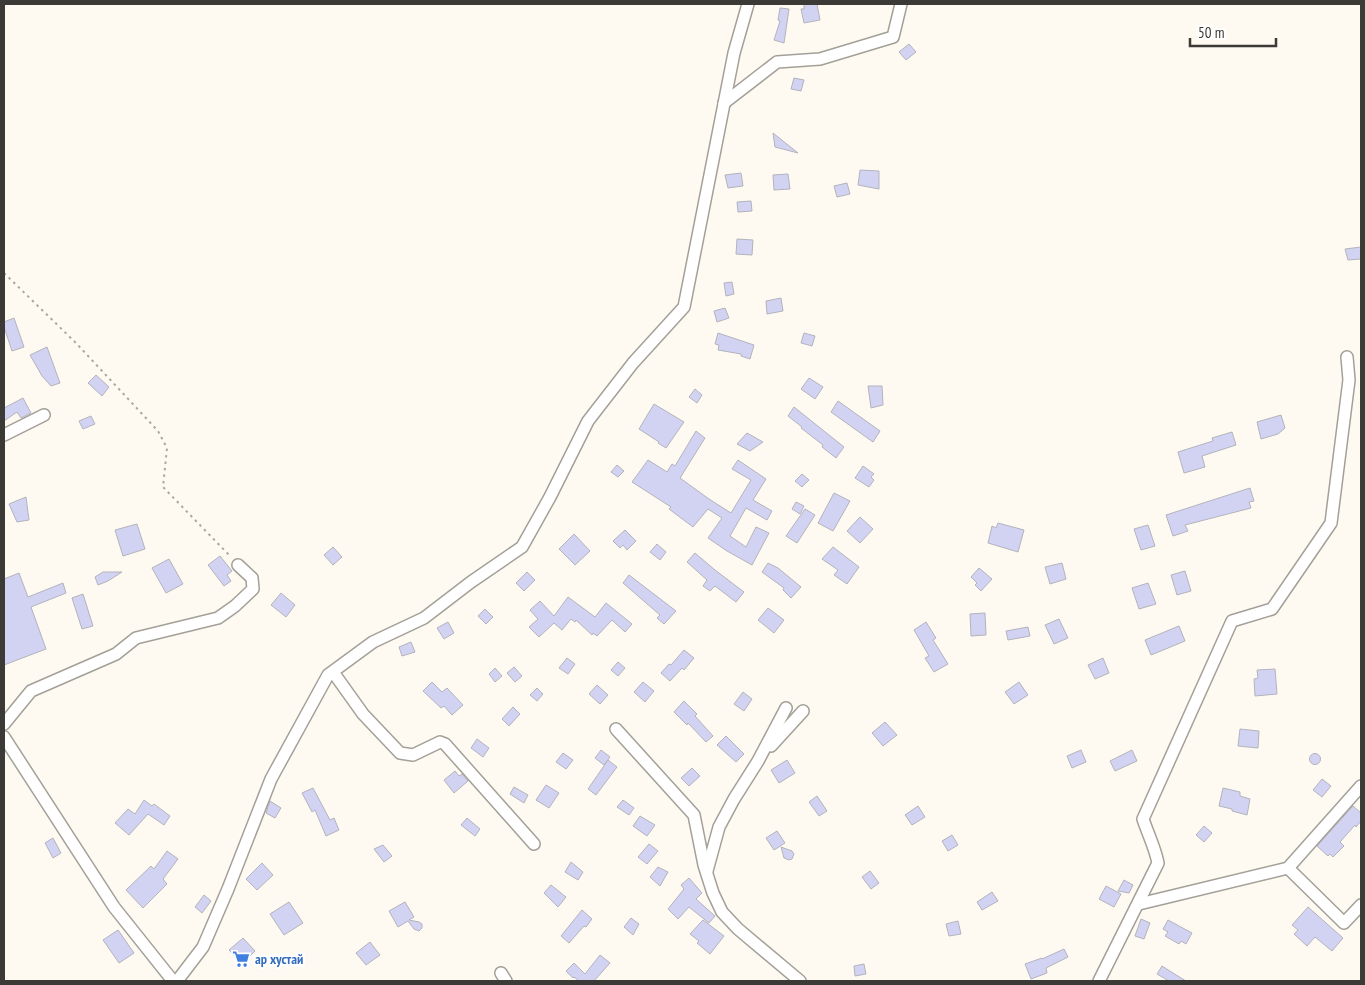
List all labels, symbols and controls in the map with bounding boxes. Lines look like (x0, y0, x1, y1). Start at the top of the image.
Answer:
scale bar (1190, 15, 1276, 47)
text: 50 m (1198, 23, 1224, 42)
supermarket icon: ар хустай (231, 949, 251, 969)
place label: ар хустай (255, 950, 303, 968)

